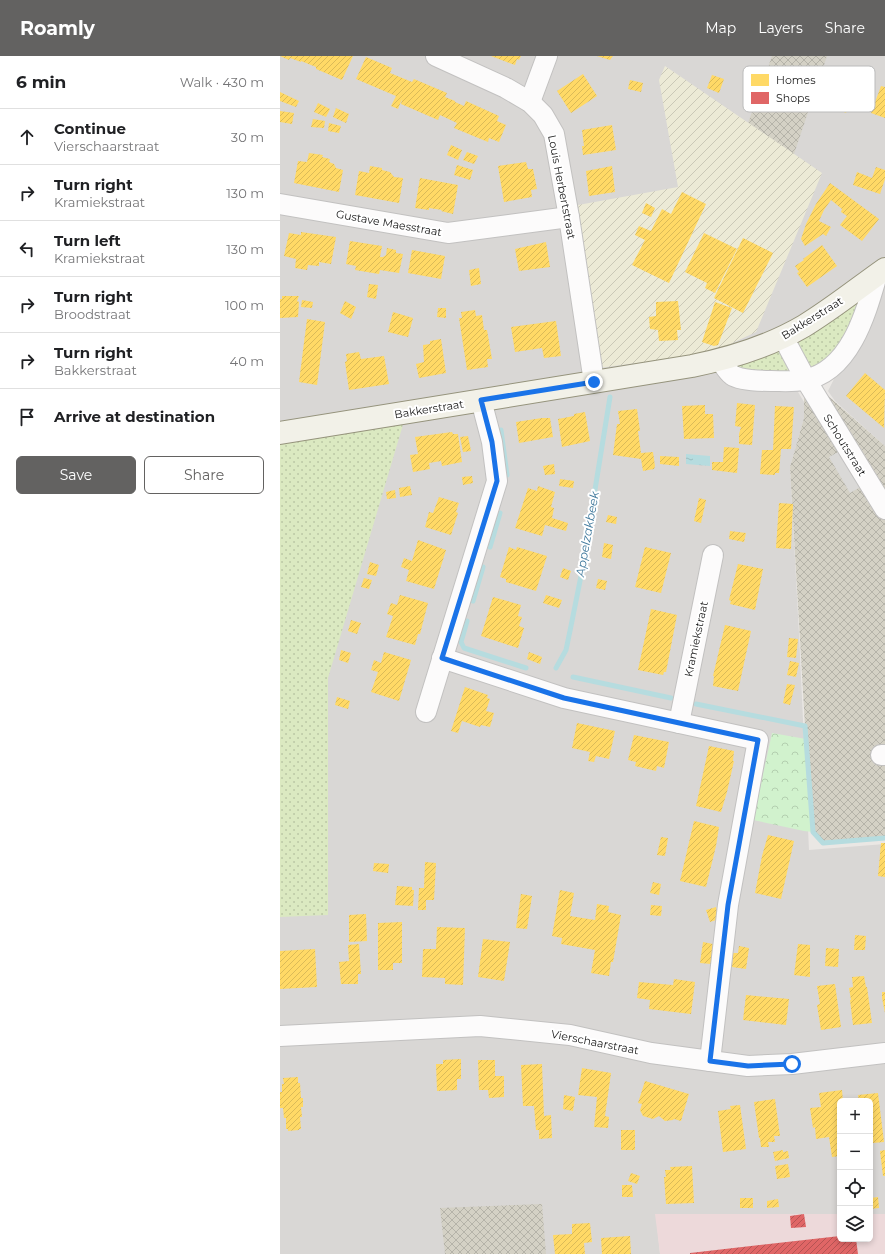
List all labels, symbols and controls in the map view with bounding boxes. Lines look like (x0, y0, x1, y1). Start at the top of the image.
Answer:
text: Roamly (20, 17, 95, 40)
text: Map (705, 19, 736, 37)
text: Layers (758, 19, 803, 37)
text: Share (825, 19, 865, 37)
legend (743, 66, 875, 112)
text: 6 min (16, 72, 66, 92)
text: Homes (776, 73, 816, 87)
text: Walk · 430 m (180, 74, 264, 90)
text: Shops (776, 91, 811, 105)
text: Continue (54, 119, 126, 138)
icon: ahead (16, 126, 38, 148)
text: 30 m (231, 129, 264, 145)
street label: Louis Herbertstraat (545, 134, 579, 241)
text: Vierschaarstraat (54, 138, 159, 154)
text: Turn right (54, 175, 133, 194)
icon: right (16, 182, 38, 204)
text: 130 m (226, 185, 264, 201)
text: Kramiekstraat (54, 194, 145, 210)
street label: Gustave Maesstraat (335, 207, 444, 239)
text: Turn left (54, 231, 121, 250)
icon: left (16, 238, 38, 260)
text: 130 m (226, 241, 264, 257)
text: Kramiekstraat (54, 250, 145, 266)
text: Turn right (54, 287, 133, 306)
street label: Bakkerstraat (779, 293, 846, 342)
icon: right (16, 294, 38, 316)
text: 100 m (225, 297, 264, 313)
text: Broodstraat (54, 306, 131, 322)
text: Turn right (54, 343, 133, 362)
icon: right (16, 350, 38, 372)
text: 40 m (230, 353, 264, 369)
text: Bakkerstraat (54, 362, 137, 378)
route end (585, 373, 603, 391)
street label: Bakkerstraat (393, 397, 465, 421)
icon: arrive (16, 406, 38, 428)
text: Arrive at destination (54, 407, 215, 426)
street label: Schoutstraat (820, 411, 870, 479)
button: Save (16, 456, 136, 494)
button: Share (144, 456, 264, 494)
water label: Appelzakbeek (572, 489, 602, 579)
street label: Kramiekstraat (681, 599, 711, 678)
street label: Vierschaarstraat (550, 1027, 641, 1057)
route start (783, 1055, 801, 1073)
map controls (837, 1098, 873, 1242)
button: + (837, 1098, 873, 1134)
button: − (837, 1134, 873, 1170)
button: locate (837, 1170, 873, 1206)
button: layers (837, 1206, 873, 1242)

